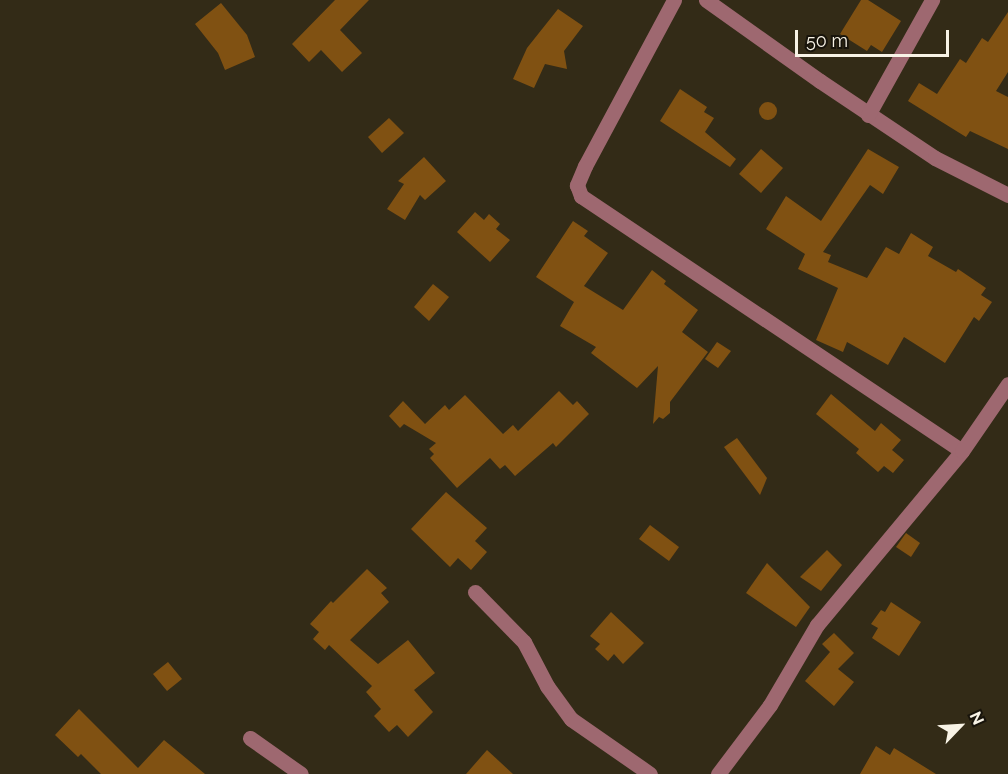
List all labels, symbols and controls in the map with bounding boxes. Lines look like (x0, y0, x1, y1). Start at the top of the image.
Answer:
scale bar (798, 18, 952, 56)
text: 50 m (806, 30, 848, 51)
north arrow (930, 696, 990, 756)
text: N (966, 709, 988, 728)

